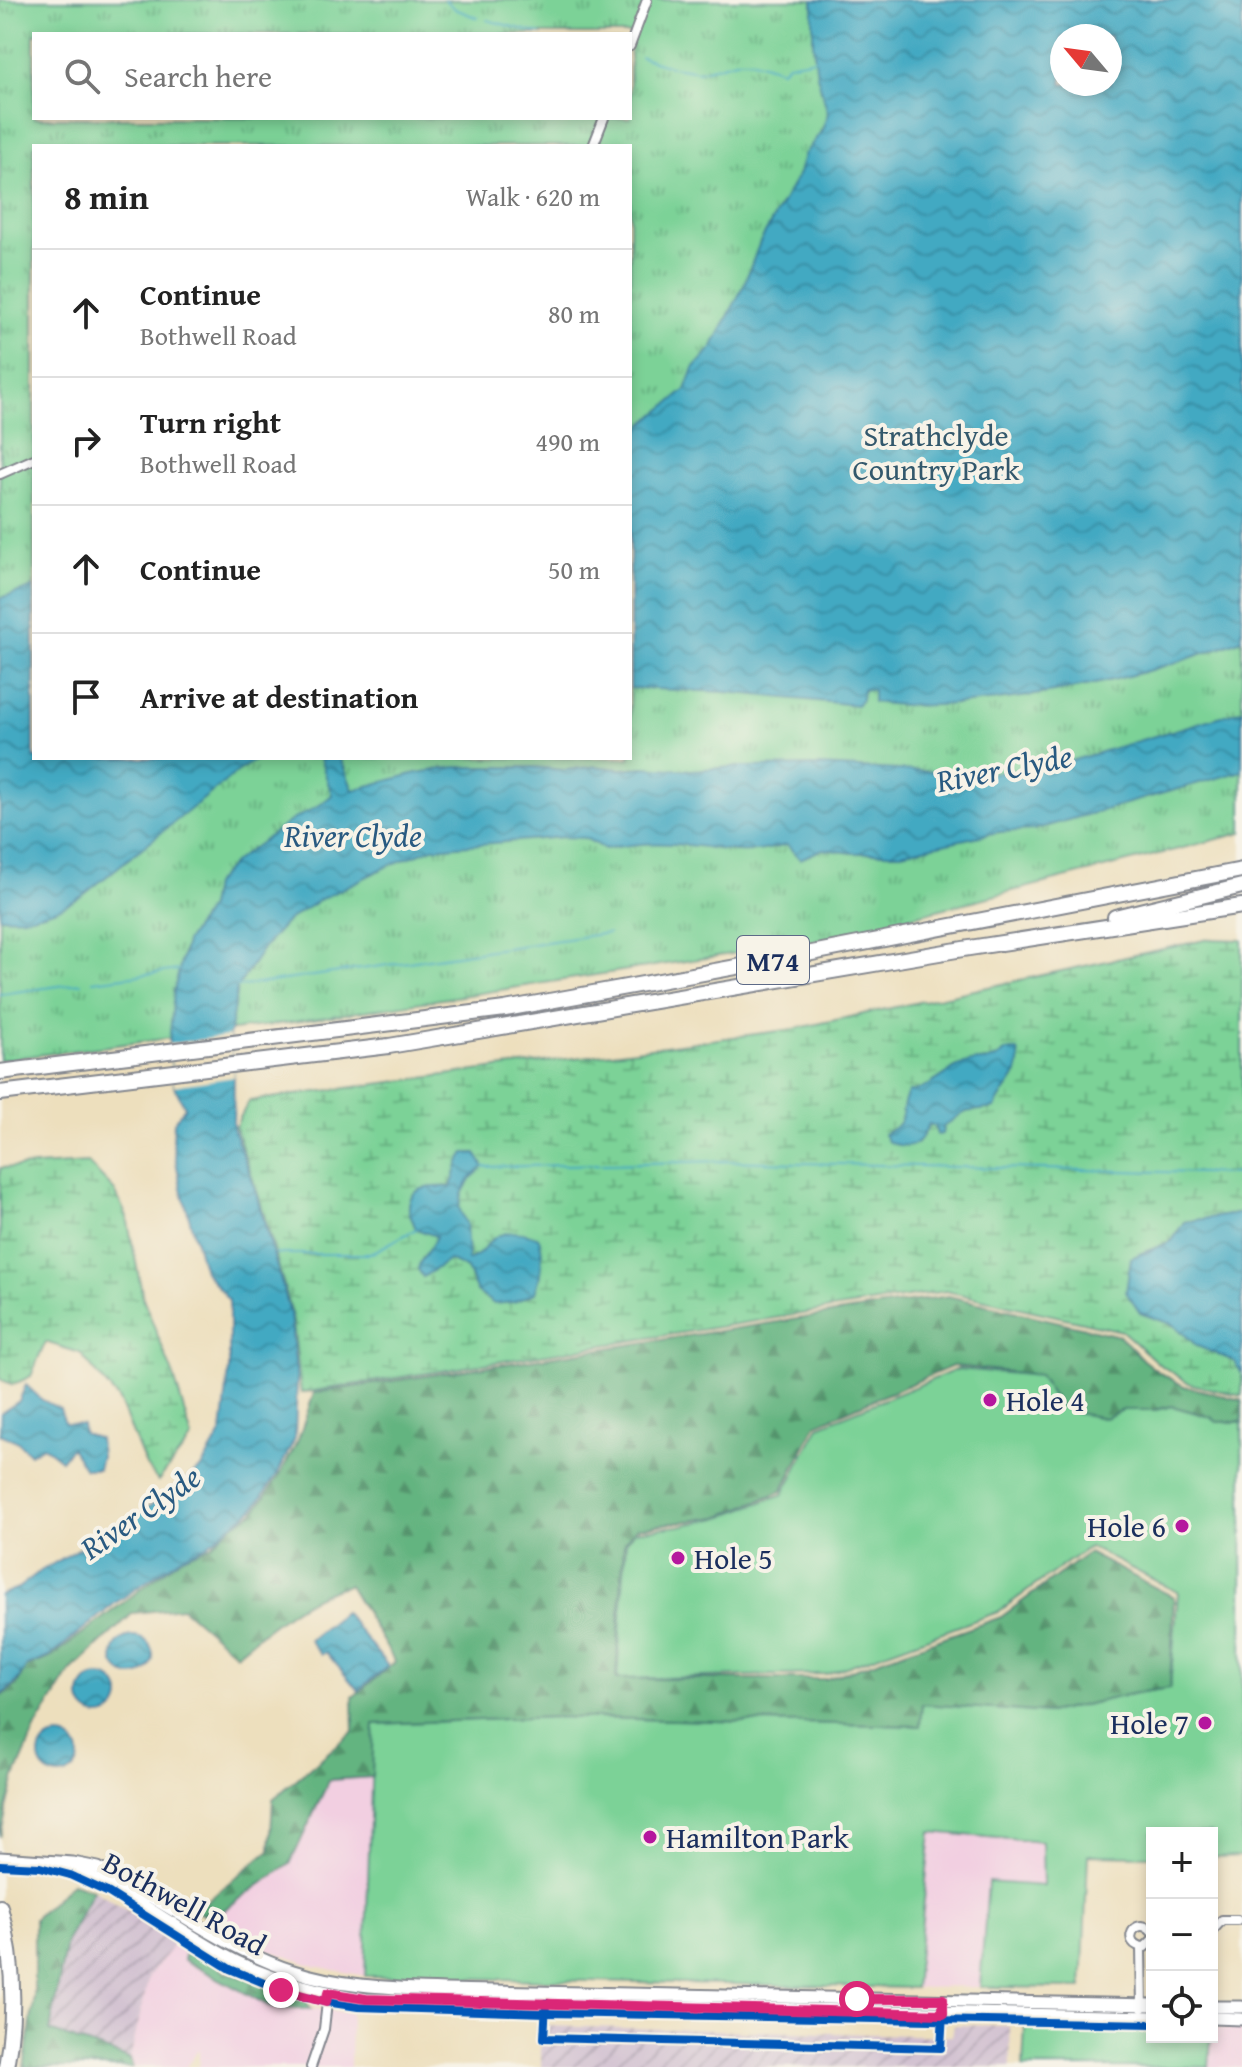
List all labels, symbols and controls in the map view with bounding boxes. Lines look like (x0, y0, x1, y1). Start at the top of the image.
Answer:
north arrow (1050, 24, 1122, 96)
search box (32, 32, 632, 120)
icon: search (60, 54, 104, 98)
text: Search here (124, 54, 272, 98)
text: 8 min (64, 172, 149, 221)
text: Walk · 620 m (466, 177, 600, 216)
text: Continue (140, 272, 261, 316)
icon: ahead (64, 291, 108, 335)
text: 80 m (548, 294, 600, 333)
text: Bothwell Road (140, 316, 297, 355)
text: Turn right (140, 400, 281, 444)
park label: Strathclyde Country Park (852, 413, 1020, 491)
icon: right (64, 419, 108, 463)
text: 490 m (535, 422, 600, 461)
text: Bothwell Road (140, 444, 297, 483)
icon: ahead (64, 547, 108, 591)
text: Continue (140, 547, 261, 591)
text: 50 m (548, 550, 600, 589)
icon: arrive (64, 675, 108, 719)
text: Arrive at destination (140, 675, 418, 719)
water label: River Clyde (931, 732, 1076, 804)
water label: River Clyde (283, 812, 422, 859)
road number: M74 (737, 936, 809, 984)
place label: Hole 4 (1006, 1378, 1085, 1422)
marker: Hole 4 (981, 1391, 999, 1409)
water label: River Clyde (69, 1453, 210, 1571)
place label: Hole 6 (1087, 1504, 1166, 1548)
marker: Hole 6 (1173, 1517, 1191, 1535)
place label: Hole 5 (694, 1536, 773, 1580)
marker: Hole 5 (669, 1549, 687, 1567)
place label: Hole 7 (1110, 1701, 1189, 1745)
marker: Hole 7 (1196, 1714, 1214, 1732)
place label: Hamilton Park (666, 1815, 849, 1859)
map controls (1146, 1827, 1218, 2043)
button: + (1146, 1827, 1218, 1899)
marker: Hamilton Park (641, 1828, 659, 1846)
street label: Bothwell Road (95, 1840, 275, 1966)
button: − (1146, 1899, 1218, 1971)
button: locate (1146, 1971, 1218, 2043)
route end (263, 1972, 299, 2008)
route start (839, 1981, 875, 2017)

